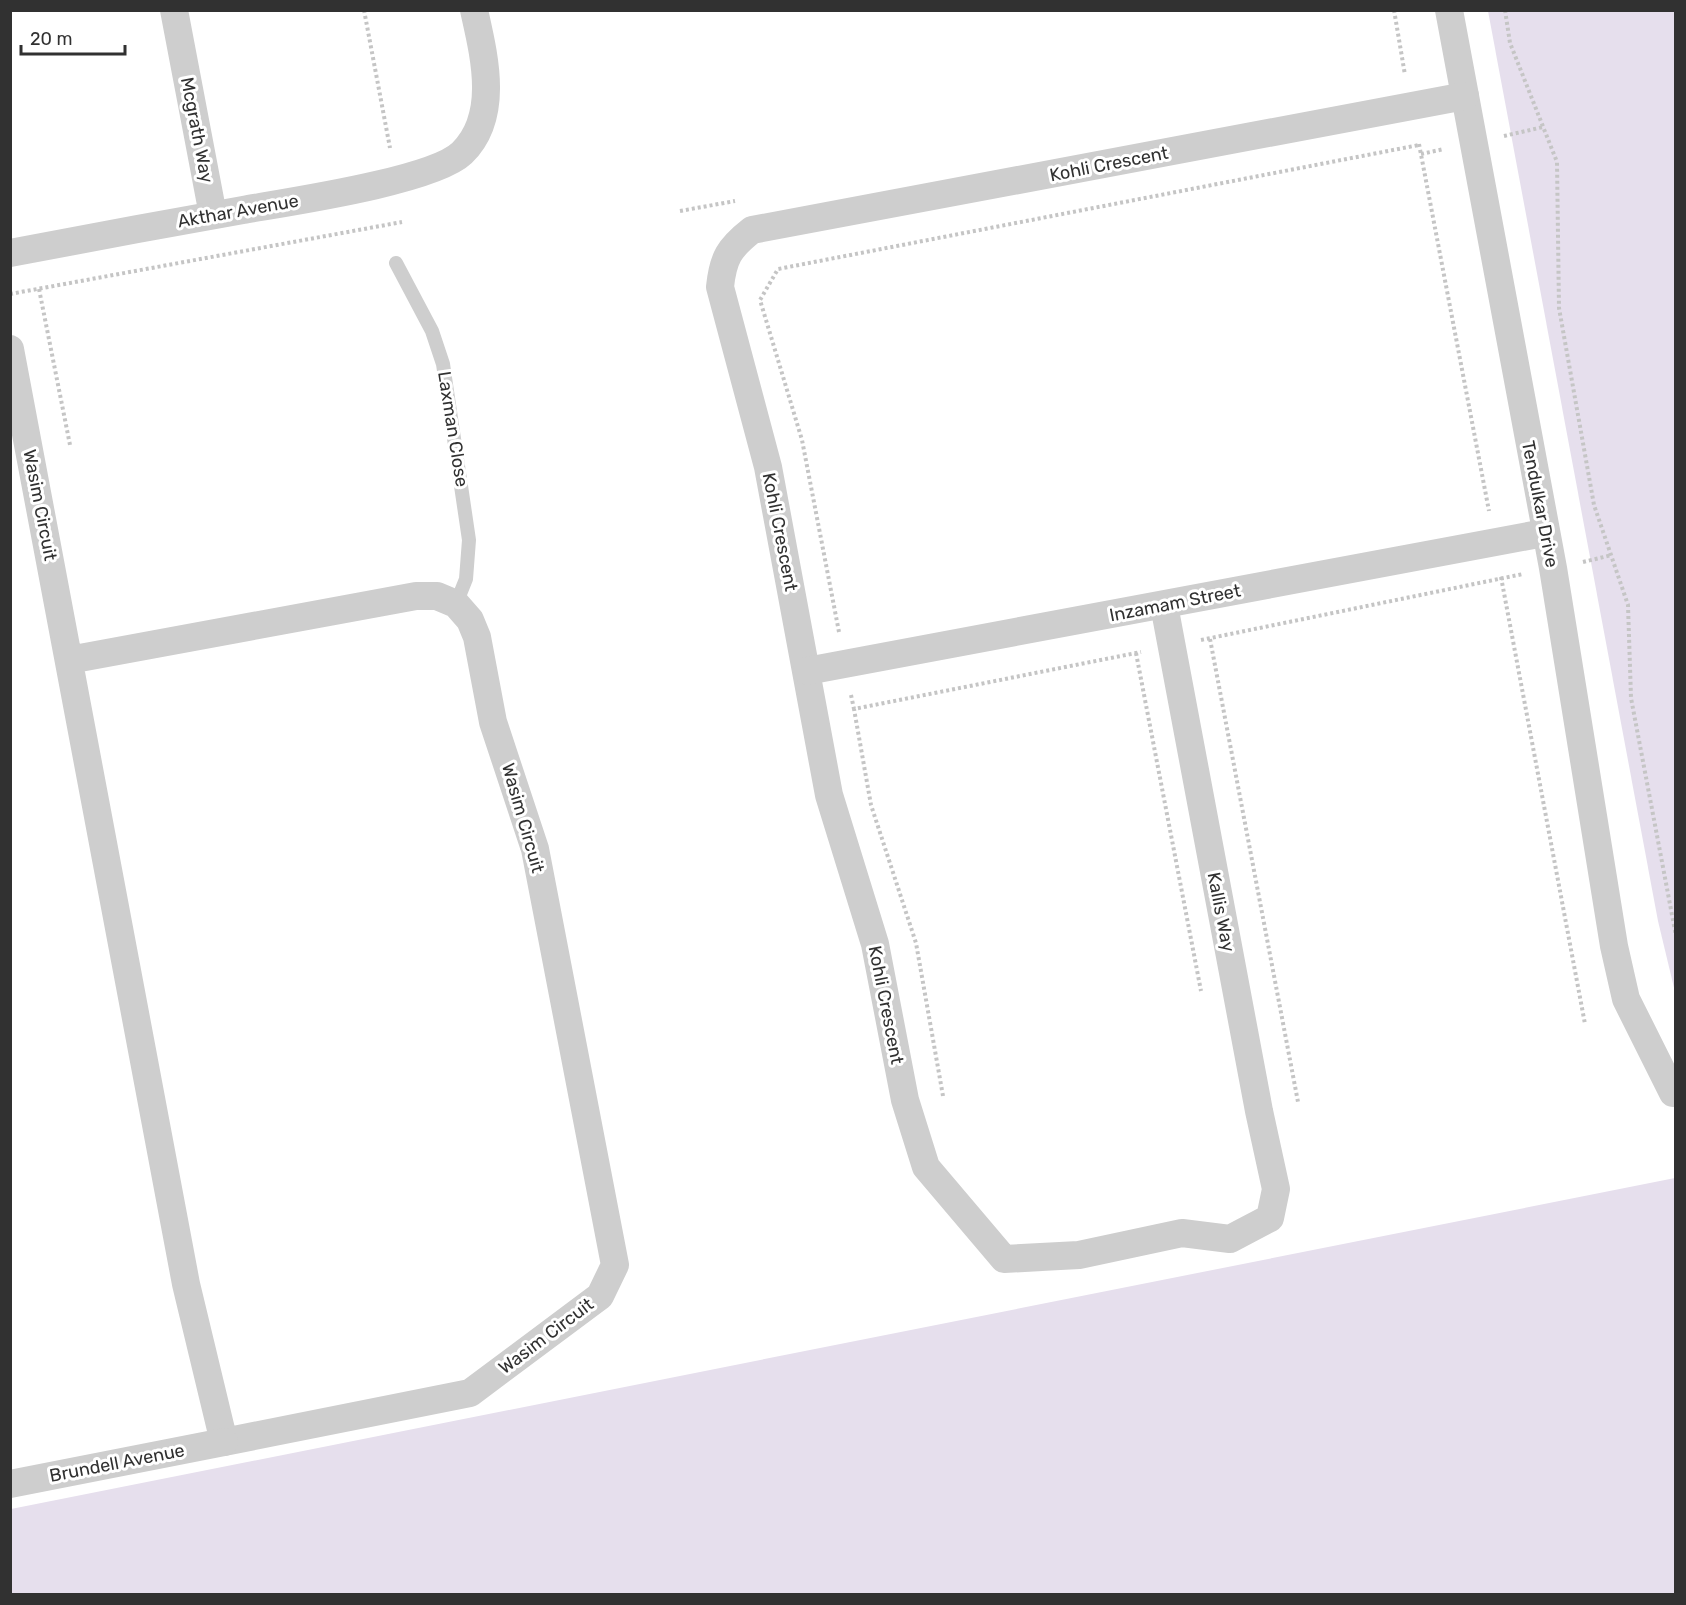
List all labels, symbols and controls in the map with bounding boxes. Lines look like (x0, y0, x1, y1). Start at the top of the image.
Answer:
scale bar (21, 18, 124, 56)
text: 20 m (30, 28, 72, 50)
street label: Mcgrath Way (176, 75, 218, 185)
street label: Kohli Crescent (1048, 142, 1170, 186)
street label: Akthar Avenue (176, 190, 300, 232)
street label: Laxman Close (433, 370, 473, 488)
street label: Tendulkar Drive (1517, 439, 1563, 569)
street label: Wasim Circuit (18, 447, 62, 563)
street label: Kohli Crescent (758, 471, 802, 593)
street label: Inzamam Street (1107, 579, 1243, 627)
street label: Wasim Circuit (497, 761, 549, 875)
street label: Kallis Way (1203, 870, 1240, 954)
street label: Kohli Crescent (864, 944, 908, 1066)
street label: Wasim Circuit (494, 1293, 598, 1379)
street label: Brundell Avenue (48, 1439, 186, 1487)

